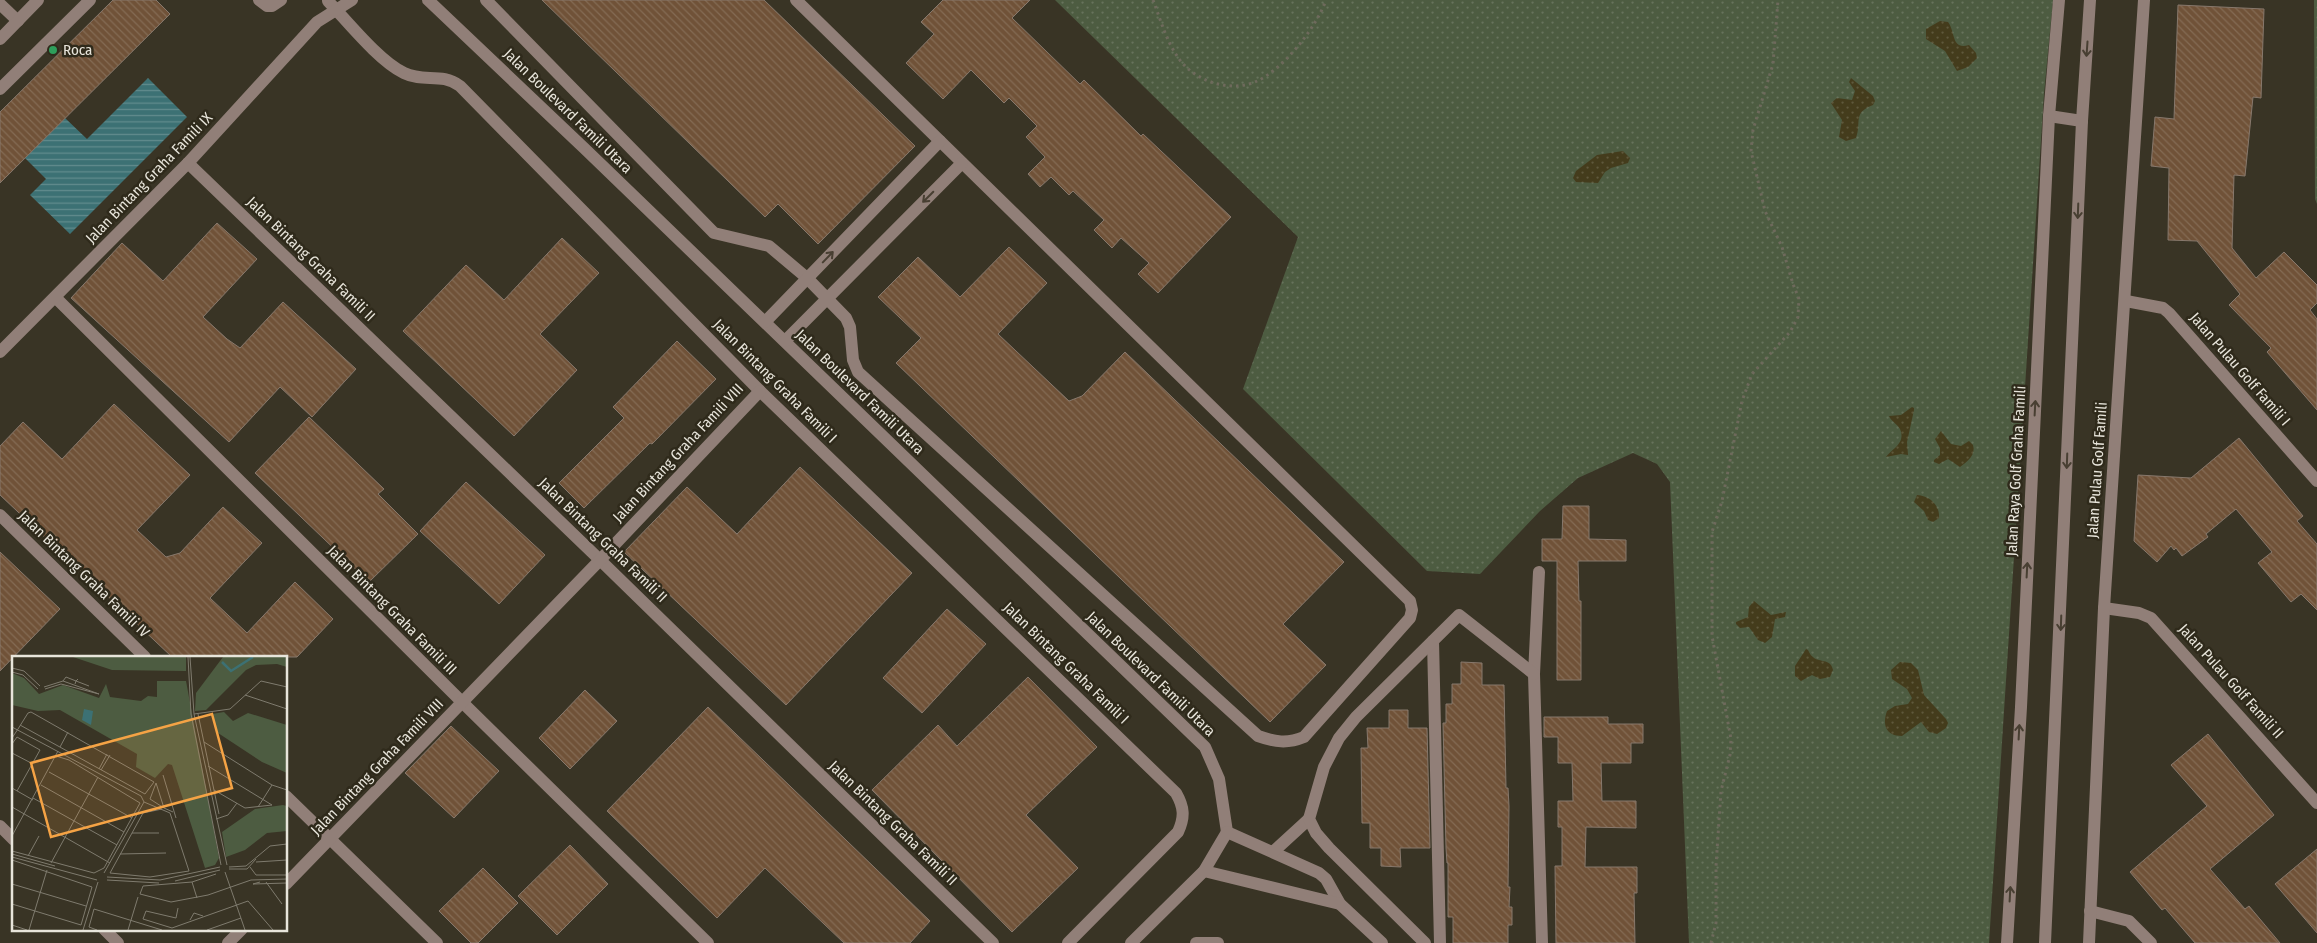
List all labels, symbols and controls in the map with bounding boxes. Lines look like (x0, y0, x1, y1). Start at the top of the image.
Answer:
one-way arrow (2082, 40, 2092, 56)
place label: Roca (63, 41, 92, 59)
marker: Roca (47, 44, 59, 56)
street label: Jalan Boulevard Famili Utara (500, 45, 636, 177)
street label: Jalan Bintang Graha Famili IX (82, 108, 217, 247)
one-way arrow (922, 191, 934, 203)
street label: Jalan Bintang Graha Famili II (243, 193, 379, 325)
one-way arrow (2074, 203, 2083, 219)
one-way arrow (822, 250, 834, 263)
street label: Jalan Pulau Golf Famili I (2186, 309, 2294, 429)
street label: Jalan Bintang Graha Famili I (709, 315, 841, 447)
street label: Jalan Boulevard Famili Utara (792, 326, 928, 458)
street label: Jalan Bintang Graha Famili VIII (609, 380, 747, 526)
street label: Jalan Raya Golf Graha Famili (2003, 385, 2029, 557)
one-way arrow (2030, 400, 2040, 416)
street label: Jalan Pulau Golf Famili (2083, 401, 2111, 539)
one-way arrow (2063, 452, 2072, 468)
street label: Jalan Bintang Graha Famili II (535, 474, 671, 606)
street label: Jalan Bintang Graha Famili IV (15, 507, 154, 642)
street label: Jalan Bintang Graha Famili III (324, 542, 460, 678)
one-way arrow (2023, 562, 2032, 578)
street label: Jalan Bintang Graha Famili I (999, 598, 1133, 728)
street label: Jalan Boulevard Famili Utara (1083, 608, 1219, 740)
one-way arrow (2056, 615, 2065, 631)
street label: Jalan Pulau Golf Famili II (2175, 620, 2287, 742)
inset map (12, 656, 288, 930)
street label: Jalan Bintang Graha Famili VIII (307, 695, 447, 839)
one-way arrow (2015, 724, 2024, 740)
street label: Jalan Bintang Graha Famili II (825, 757, 961, 889)
one-way arrow (2005, 887, 2014, 903)

